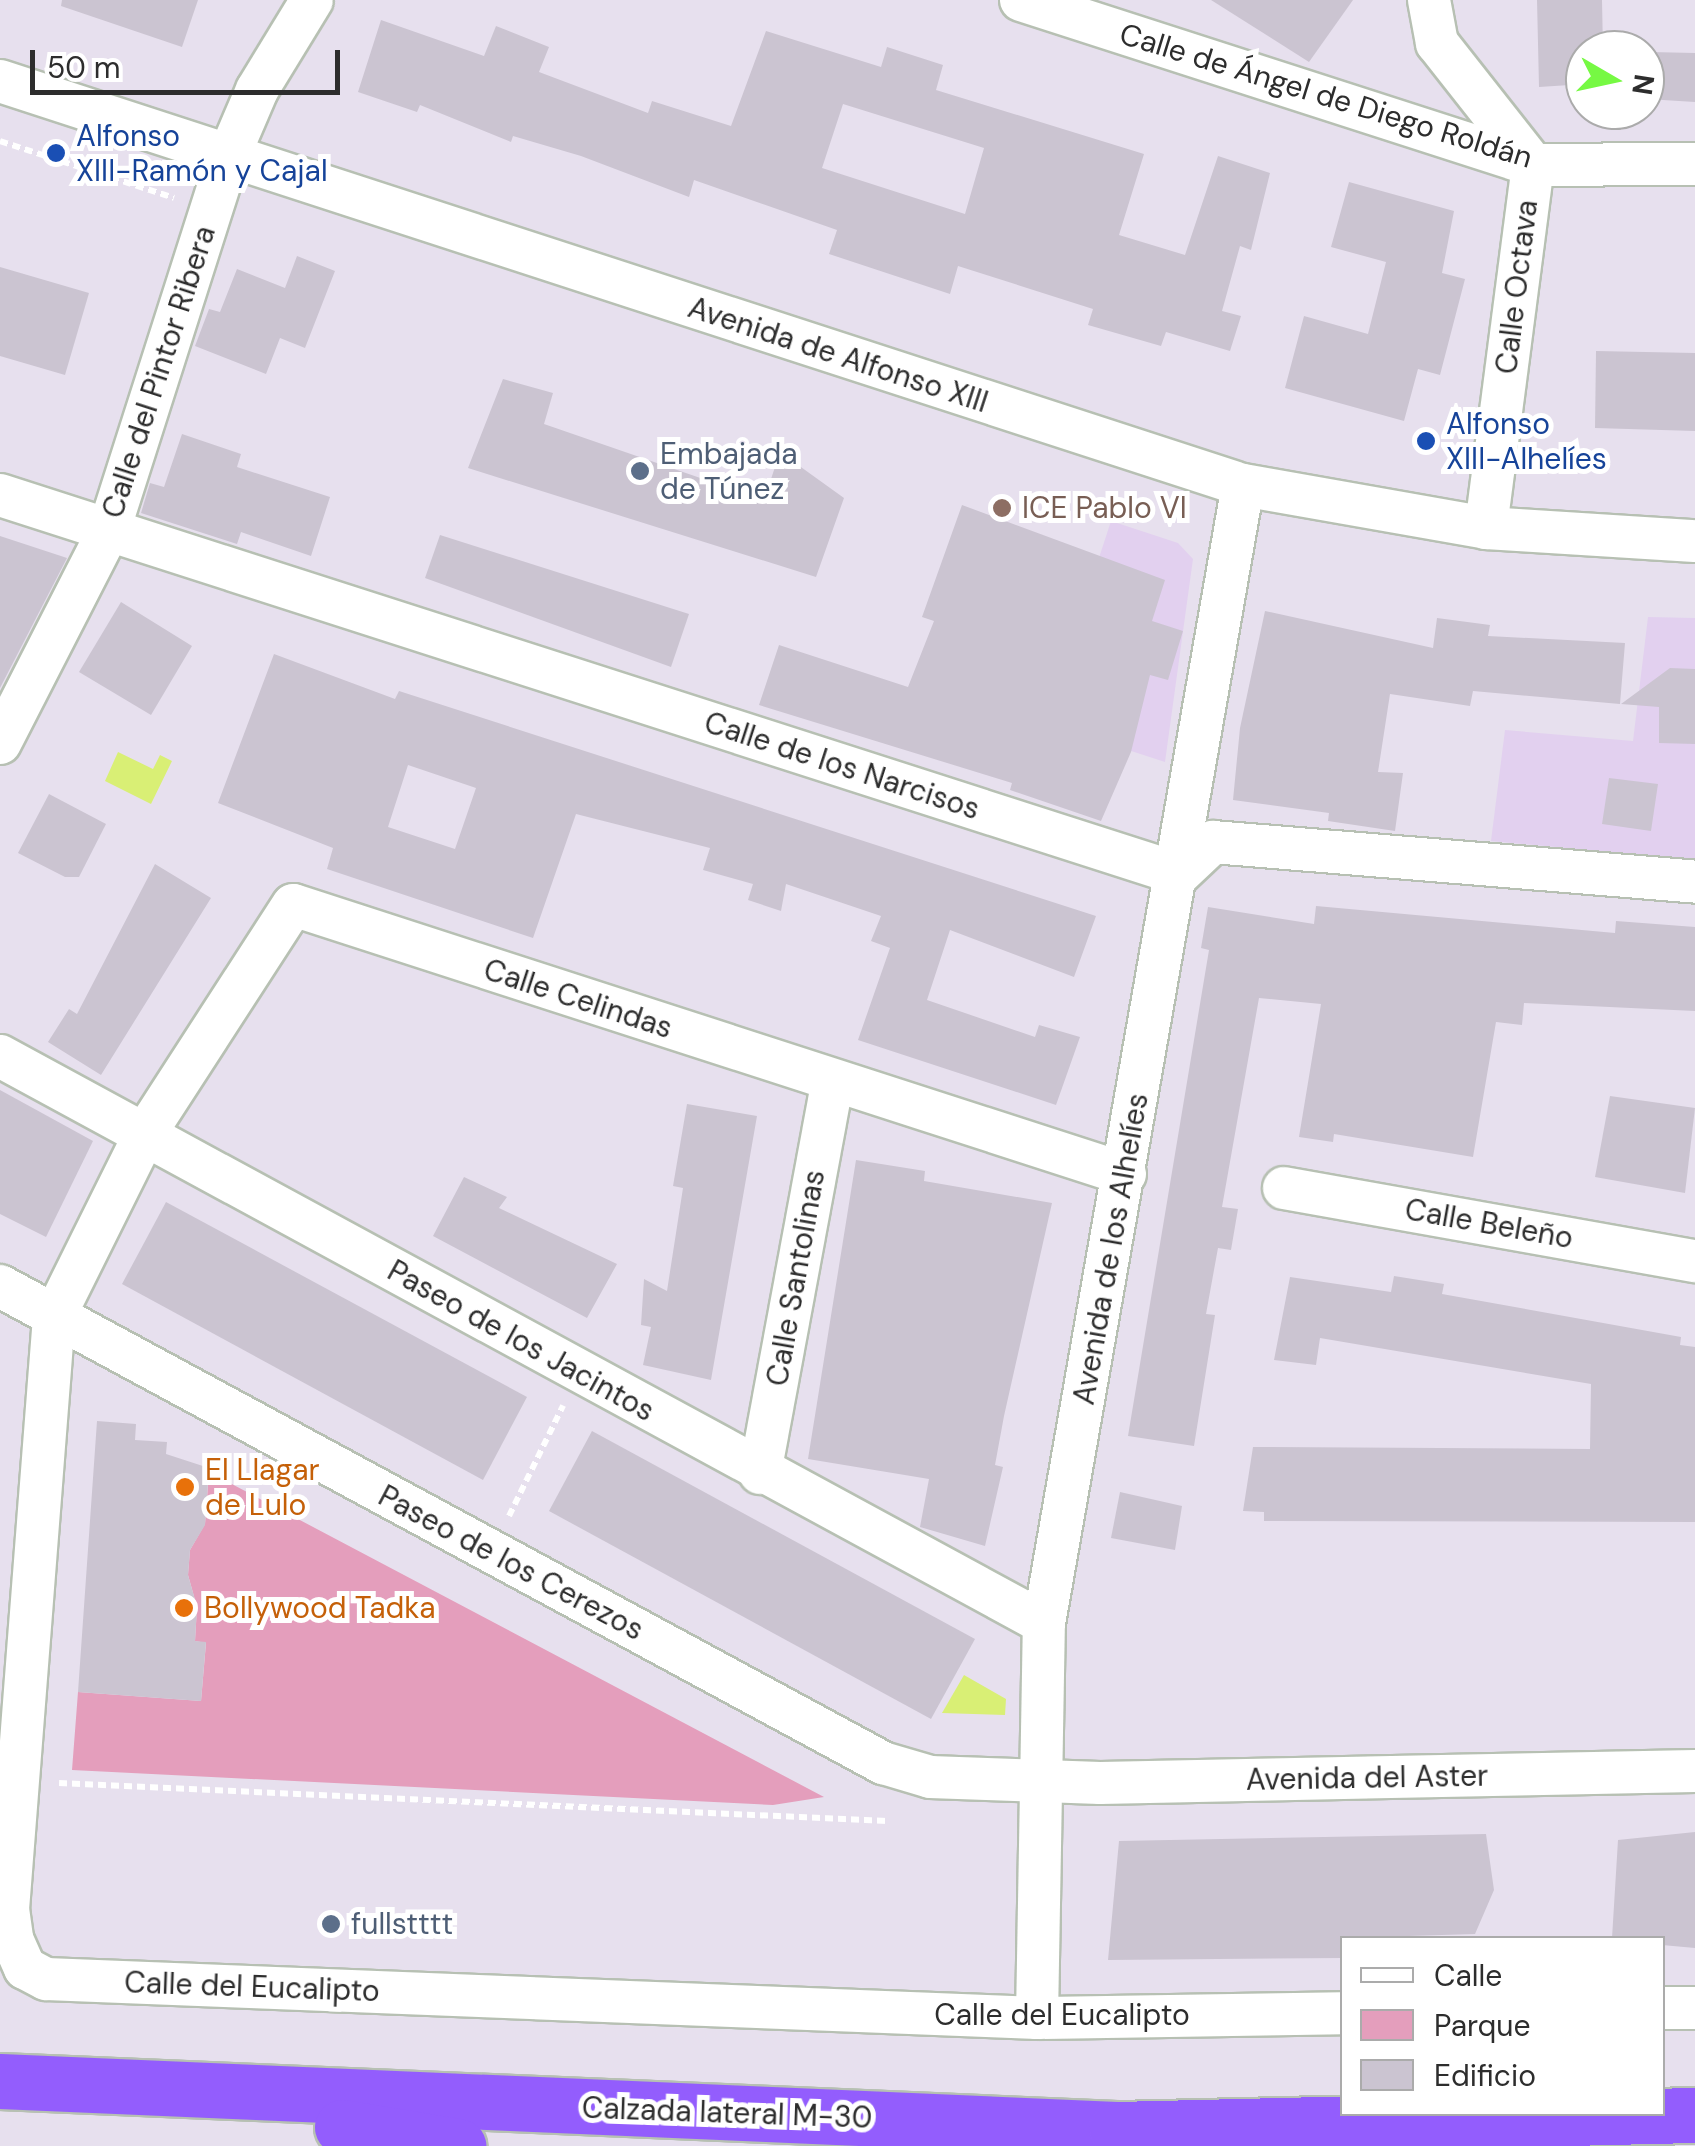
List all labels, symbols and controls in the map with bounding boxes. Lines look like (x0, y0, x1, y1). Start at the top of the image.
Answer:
street label: Calle de Ángel de Diego Roldán (1115, 16, 1537, 176)
scale bar (35, 30, 345, 92)
north arrow (1565, 30, 1665, 130)
text: 50 m (47, 48, 121, 87)
text: N (1623, 71, 1663, 97)
place label: Alfonso XIII-Ramón y Cajal (76, 118, 328, 188)
marker: Alfonso XIII-Ramón y Cajal (45, 142, 67, 164)
street label: Calle Octava (1488, 198, 1546, 376)
street label: Calle del Pintor Ribera (95, 221, 223, 523)
street label: Avenida de Alfonso XIII (684, 290, 992, 420)
place label: Alfonso XIII-Alhelíes (1446, 406, 1607, 476)
marker: Alfonso XIII-Alhelíes (1415, 430, 1437, 452)
place label: Embajada de Túnez (660, 436, 798, 506)
marker: Embajada de Túnez (629, 460, 651, 482)
place label: ICE Pablo VI (1022, 490, 1187, 526)
marker: ICE Pablo VI (991, 497, 1013, 519)
street label: Calle de los Narcisos (700, 704, 984, 828)
street label: Calle Celindas (479, 952, 677, 1046)
street label: Avenida de los Alhelíes (1066, 1090, 1156, 1408)
street label: Calle Santolinas (759, 1167, 833, 1389)
street label: Calle Beleño (1402, 1192, 1576, 1256)
street label: Paseo de los Jacintos (381, 1253, 661, 1429)
place label: El Llagar de Lulo (205, 1452, 320, 1522)
marker: El Llagar de Lulo (174, 1476, 196, 1498)
street label: Paseo de los Cerezos (372, 1478, 650, 1648)
place label: Bollywood Tadka (204, 1590, 436, 1626)
marker: Bollywood Tadka (173, 1597, 195, 1619)
street label: Avenida del Aster (1246, 1758, 1488, 1798)
place label: fullstttt (351, 1906, 453, 1942)
marker: fullstttt (320, 1913, 342, 1935)
legend (1340, 1936, 1665, 2116)
text: Calle (1434, 1956, 1502, 1995)
street label: Calle del Eucalipto (124, 1965, 380, 2009)
street label: Calle del Eucalipto (934, 1997, 1190, 2033)
text: Parque (1434, 2006, 1531, 2045)
text: Edificio (1434, 2056, 1536, 2095)
street label: Calzada lateral M-30 (581, 2090, 873, 2136)

